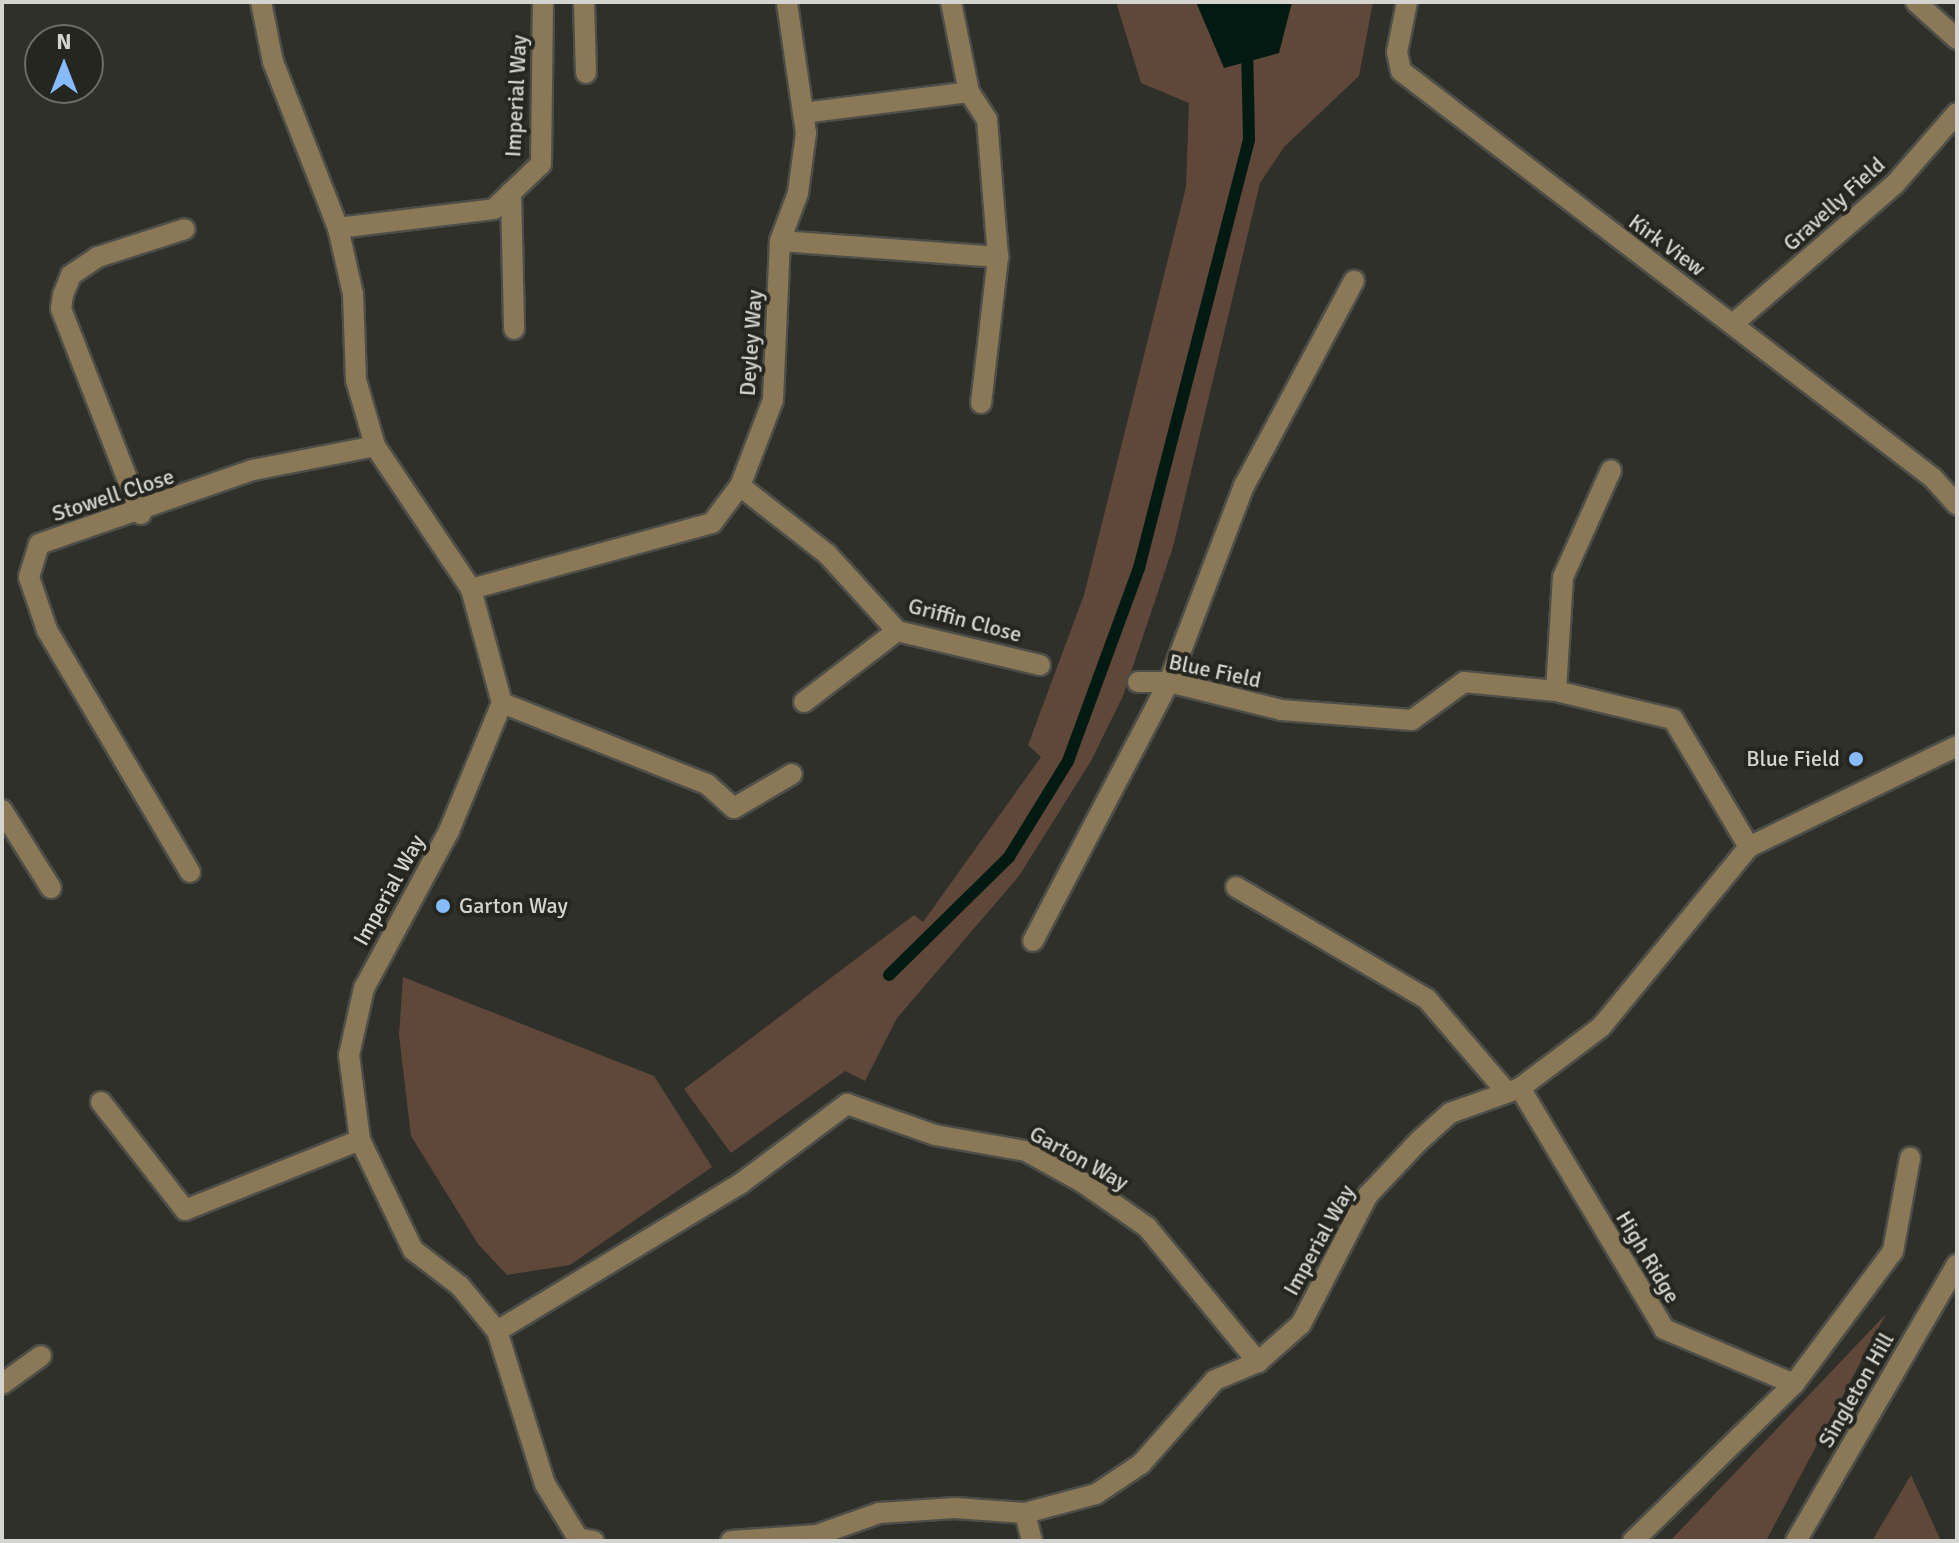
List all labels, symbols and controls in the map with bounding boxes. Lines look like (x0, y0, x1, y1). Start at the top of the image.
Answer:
north arrow (24, 24, 104, 104)
text: N (56, 28, 72, 55)
street label: Imperial Way (500, 34, 532, 158)
street label: Gravelly Field (1778, 152, 1890, 256)
street label: Kirk View (1624, 208, 1710, 282)
street label: Deyley Way (734, 289, 768, 397)
street label: Stowell Close (49, 463, 177, 527)
street label: Griffin Close (905, 592, 1025, 648)
street label: Blue Field (1166, 648, 1264, 694)
place label: Blue Field (1746, 746, 1840, 772)
marker: Blue Field (1847, 750, 1865, 768)
street label: Imperial Way (348, 830, 430, 950)
place label: Garton Way (459, 893, 568, 919)
marker: Garton Way (434, 897, 452, 915)
street label: Garton Way (1025, 1120, 1133, 1196)
street label: Imperial Way (1278, 1180, 1360, 1300)
street label: High Ridge (1610, 1206, 1686, 1308)
street label: Singleton Hill (1812, 1328, 1900, 1452)

